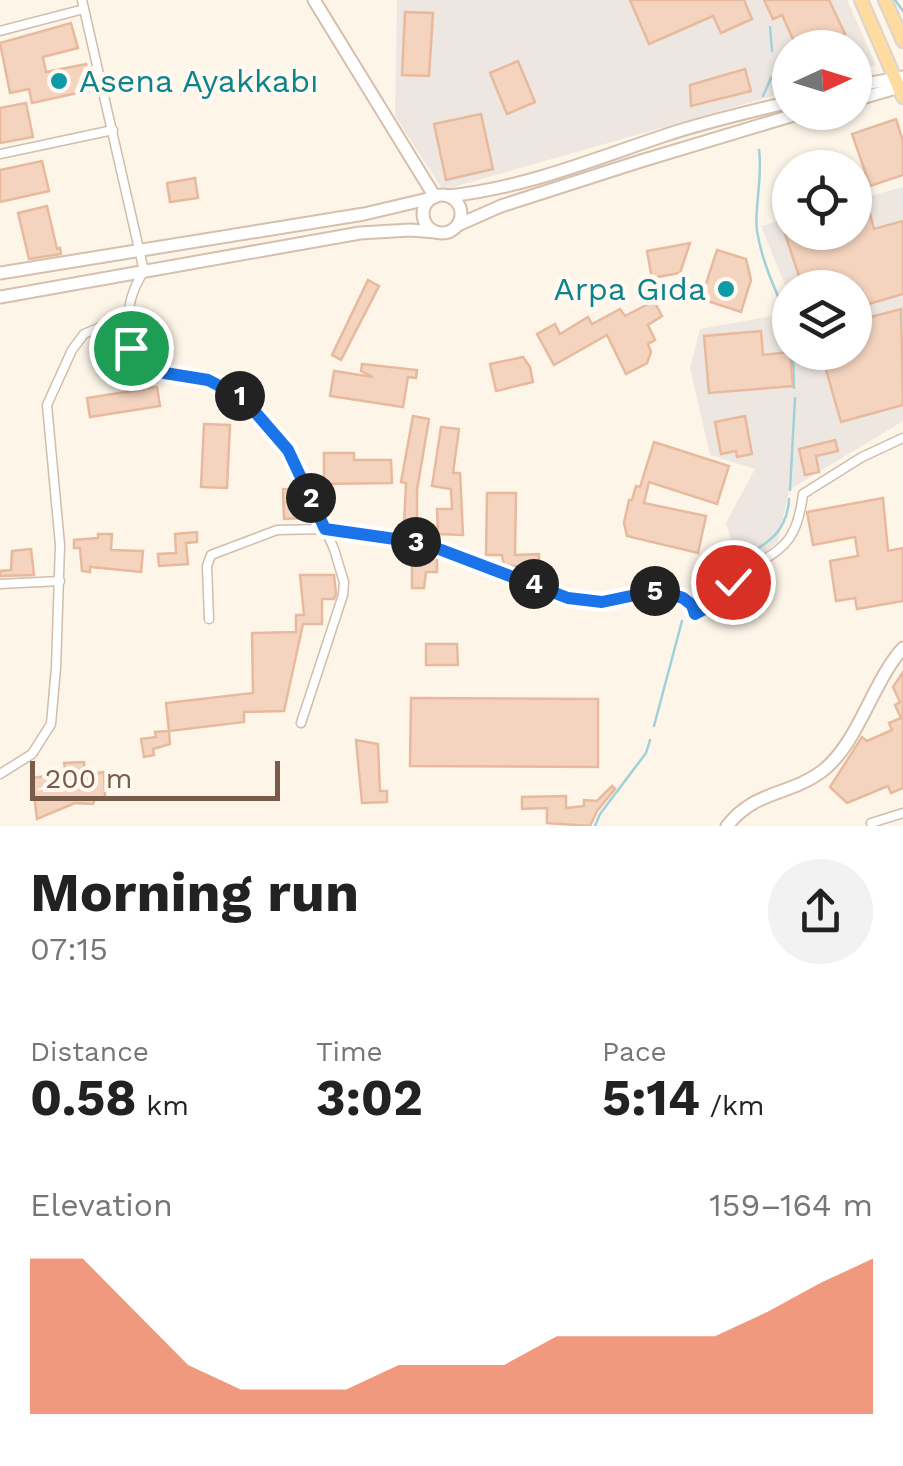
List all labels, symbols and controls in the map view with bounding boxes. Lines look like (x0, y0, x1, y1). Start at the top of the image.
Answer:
north arrow (772, 30, 872, 130)
map controls (772, 30, 872, 370)
place label: Asena Ayakkabı (79, 62, 319, 100)
marker: Asena Ayakkabı (48, 70, 70, 92)
button: locate (772, 150, 872, 250)
place label: Arpa Gıda (554, 270, 706, 308)
button: layers (772, 270, 872, 370)
marker: Arpa Gıda (715, 278, 737, 300)
pin (89, 306, 174, 391)
icon: arrive (104, 321, 159, 376)
pin: 1 (215, 371, 265, 421)
text: 1 (234, 379, 246, 412)
pin: 2 (286, 473, 336, 523)
text: 2 (303, 481, 319, 514)
pin: 3 (391, 517, 441, 567)
text: 3 (408, 525, 424, 558)
pin (691, 540, 776, 625)
icon: check (706, 555, 761, 610)
pin: 4 (509, 559, 559, 609)
pin: 5 (630, 566, 680, 616)
text: 4 (525, 567, 543, 600)
text: 5 (647, 574, 663, 607)
scale bar (30, 756, 280, 800)
text: 200 m (45, 762, 132, 795)
button: share (768, 859, 873, 964)
text: Morning run (30, 860, 359, 924)
text: 07:15 (30, 930, 108, 968)
text: Distance (30, 1035, 149, 1068)
text: Time (316, 1035, 383, 1068)
text: Pace (602, 1035, 667, 1068)
text: 0.58 (30, 1068, 137, 1127)
text: 3:02 (316, 1068, 423, 1127)
text: 5:14 (602, 1068, 700, 1127)
text: km (137, 1089, 189, 1122)
text: /km (700, 1089, 764, 1122)
text: Elevation (30, 1186, 173, 1224)
text: 159–164 m (709, 1186, 873, 1224)

